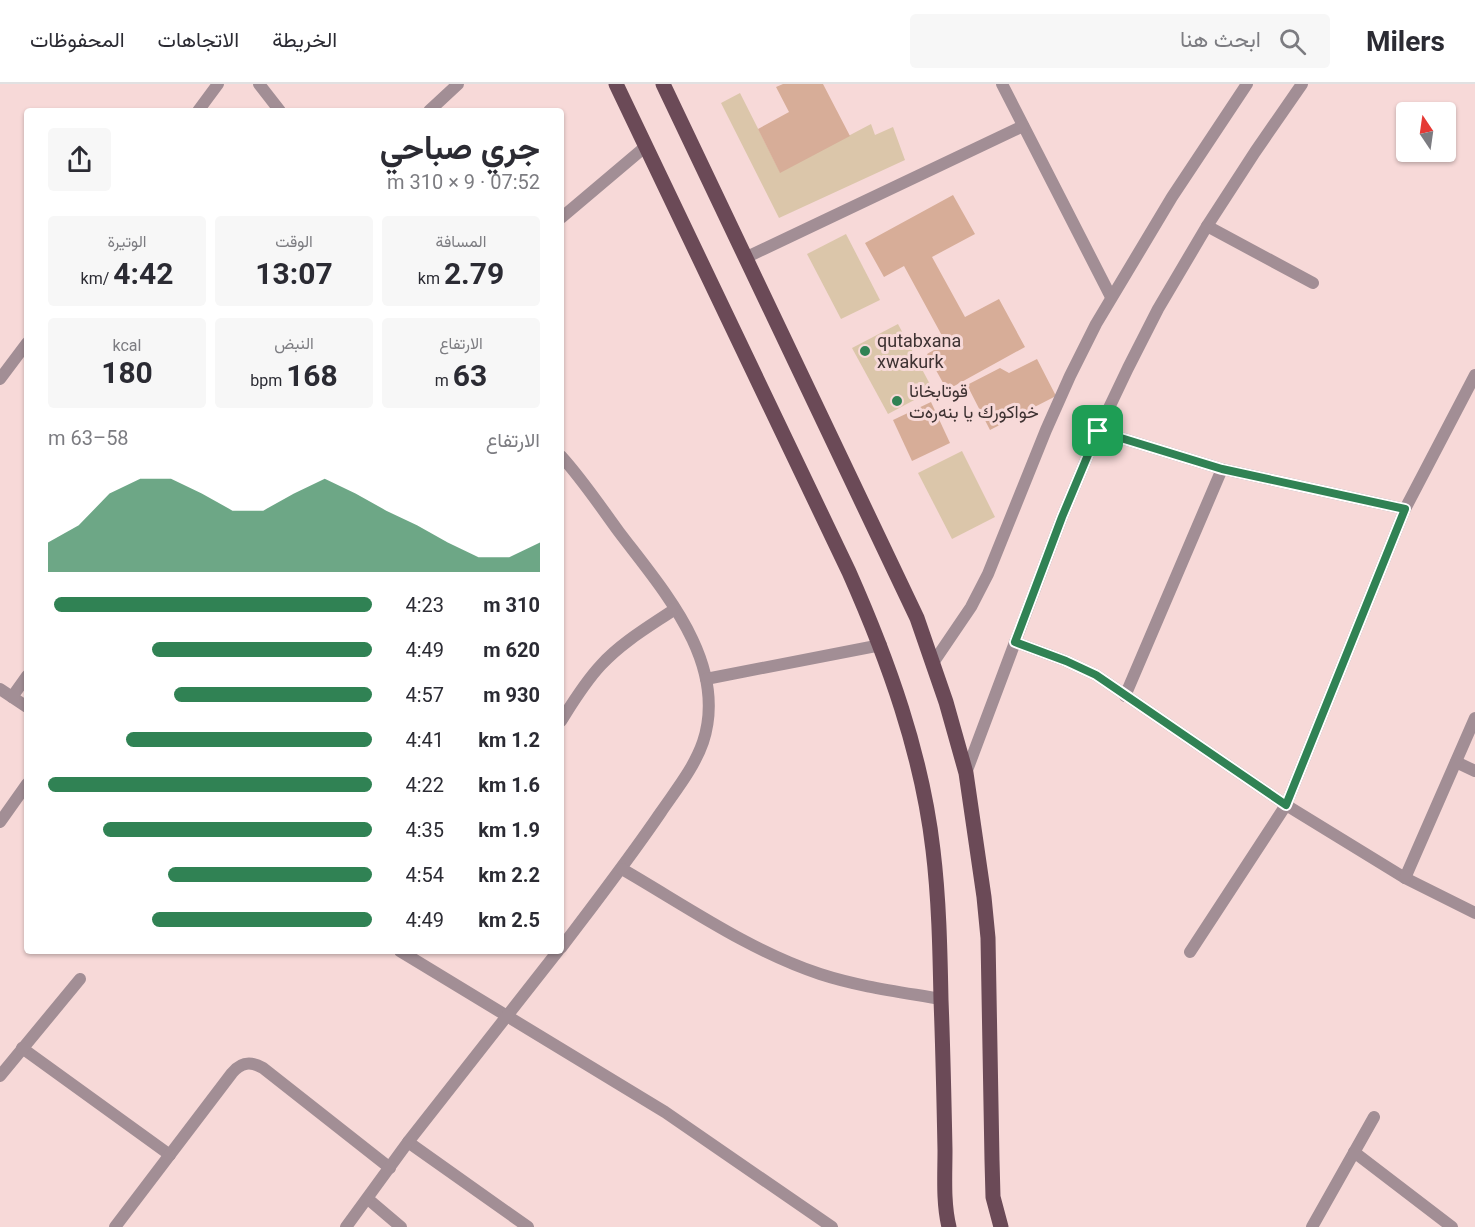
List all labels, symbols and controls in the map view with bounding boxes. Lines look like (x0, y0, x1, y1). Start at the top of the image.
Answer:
search box (910, 14, 1330, 68)
icon: search (1276, 25, 1309, 58)
text: Milers (1366, 25, 1445, 58)
text: ابحث هنا (1180, 27, 1261, 52)
text: المحفوظات (30, 28, 125, 52)
text: الاتجاهات (158, 28, 239, 52)
text: الخريطة (272, 28, 337, 52)
north arrow (1396, 102, 1456, 162)
map controls (1396, 102, 1456, 162)
button: share (48, 128, 111, 191)
text: جري صباحي (380, 128, 540, 167)
text: 07:52 · 9 × 310 m (387, 170, 540, 194)
text: الوتيرة (107, 232, 147, 251)
text: الوقت (275, 232, 313, 251)
text: المسافة (436, 232, 486, 251)
text: 4:42 (113, 256, 173, 291)
text: 13:07 (255, 256, 333, 291)
text: 2.79 (444, 256, 504, 291)
text: /km (81, 269, 113, 288)
text: km (418, 269, 444, 288)
place label: qutabxana xwakurk (877, 330, 961, 372)
text: النبض (274, 334, 314, 353)
text: الارتفاع (439, 334, 483, 353)
text: kcal (113, 336, 141, 355)
marker: qutabxana xwakurk (858, 344, 872, 358)
text: 180 (101, 355, 153, 390)
text: 168 (286, 358, 338, 393)
text: 63 (453, 358, 487, 393)
text: bpm (250, 371, 286, 390)
text: m (435, 371, 453, 390)
place label: قوتابخانا خواکورك یا بنەرەت (909, 380, 1039, 423)
marker: قوتابخانا خواکورك یا بنەرەت (890, 394, 904, 408)
pin (1072, 405, 1123, 456)
icon: arrive (1081, 414, 1114, 447)
text: 58–63 m (48, 426, 129, 450)
text: الارتفاع (486, 428, 540, 452)
text: 4:23 (405, 593, 444, 617)
text: 310 m (483, 593, 540, 617)
text: 4:49 (405, 638, 444, 662)
text: 620 m (483, 638, 540, 662)
text: 4:57 (405, 683, 444, 707)
text: 930 m (483, 683, 540, 707)
text: 4:41 (405, 728, 444, 752)
text: 1.2 km (478, 728, 540, 752)
text: 4:22 (405, 773, 444, 797)
text: 1.6 km (478, 773, 540, 797)
text: 4:35 (405, 818, 444, 842)
text: 1.9 km (478, 818, 540, 842)
text: 4:54 (405, 863, 444, 887)
text: 2.2 km (478, 863, 540, 887)
text: 4:49 (405, 908, 444, 932)
text: 2.5 km (478, 908, 540, 932)

